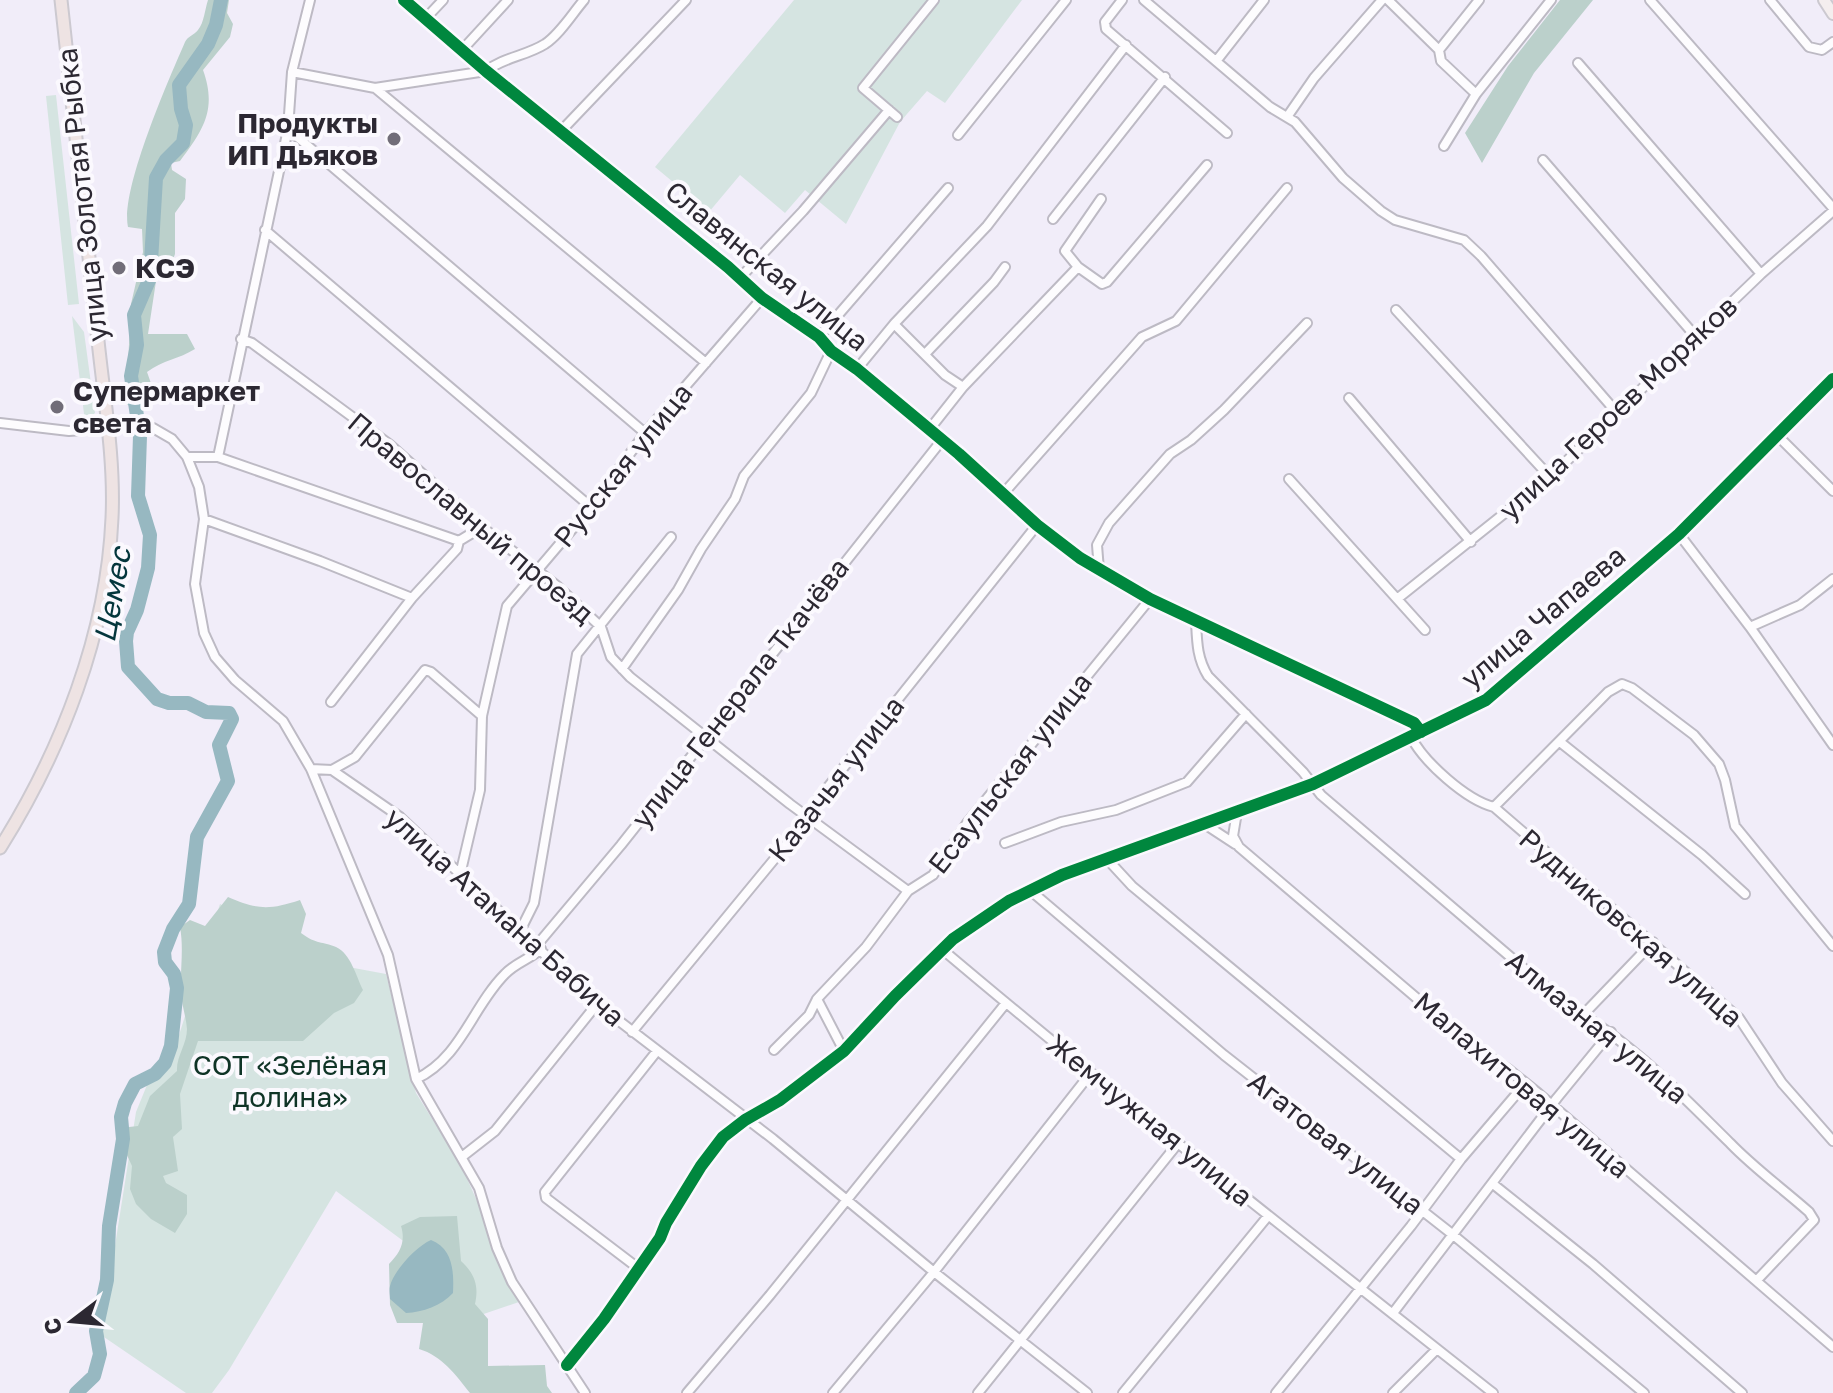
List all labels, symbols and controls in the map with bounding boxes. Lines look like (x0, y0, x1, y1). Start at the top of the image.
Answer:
street label: улица Золотая Рыбка (50, 46, 113, 344)
place label: Продукты ИП Дьяков (227, 106, 378, 171)
marker: Продукты ИП Дьяков (385, 130, 403, 148)
street label: Славянская улица (659, 174, 875, 357)
place label: КСЭ (135, 251, 195, 284)
marker: КСЭ (110, 259, 128, 277)
street label: улица Героев Моряков (1492, 289, 1743, 526)
place label: Супермаркет света (73, 374, 260, 439)
street label: Русская улица (546, 376, 699, 553)
marker: Супермаркет света (48, 398, 66, 416)
street label: Православный проезд (342, 405, 601, 630)
street label: улица Чапаева (1454, 538, 1631, 695)
water label: Цемес (86, 543, 138, 645)
street label: улица Генерала Ткачёва (624, 551, 855, 834)
street label: Есаульская улица (921, 666, 1098, 880)
street label: Казачья улица (761, 689, 910, 868)
street label: улица Атамана Бабича (379, 800, 632, 1033)
street label: Рудниковская улица (1513, 822, 1750, 1034)
street label: Алмазная улица (1500, 943, 1695, 1110)
street label: Малахитовая улица (1408, 985, 1637, 1185)
street label: Жемчужная улица (1041, 1027, 1260, 1213)
park label: СОТ «Зелёная долина» (193, 1048, 387, 1113)
street label: Агатовая улица (1242, 1064, 1431, 1221)
north arrow (32, 1281, 112, 1361)
text: С (37, 1315, 67, 1338)

